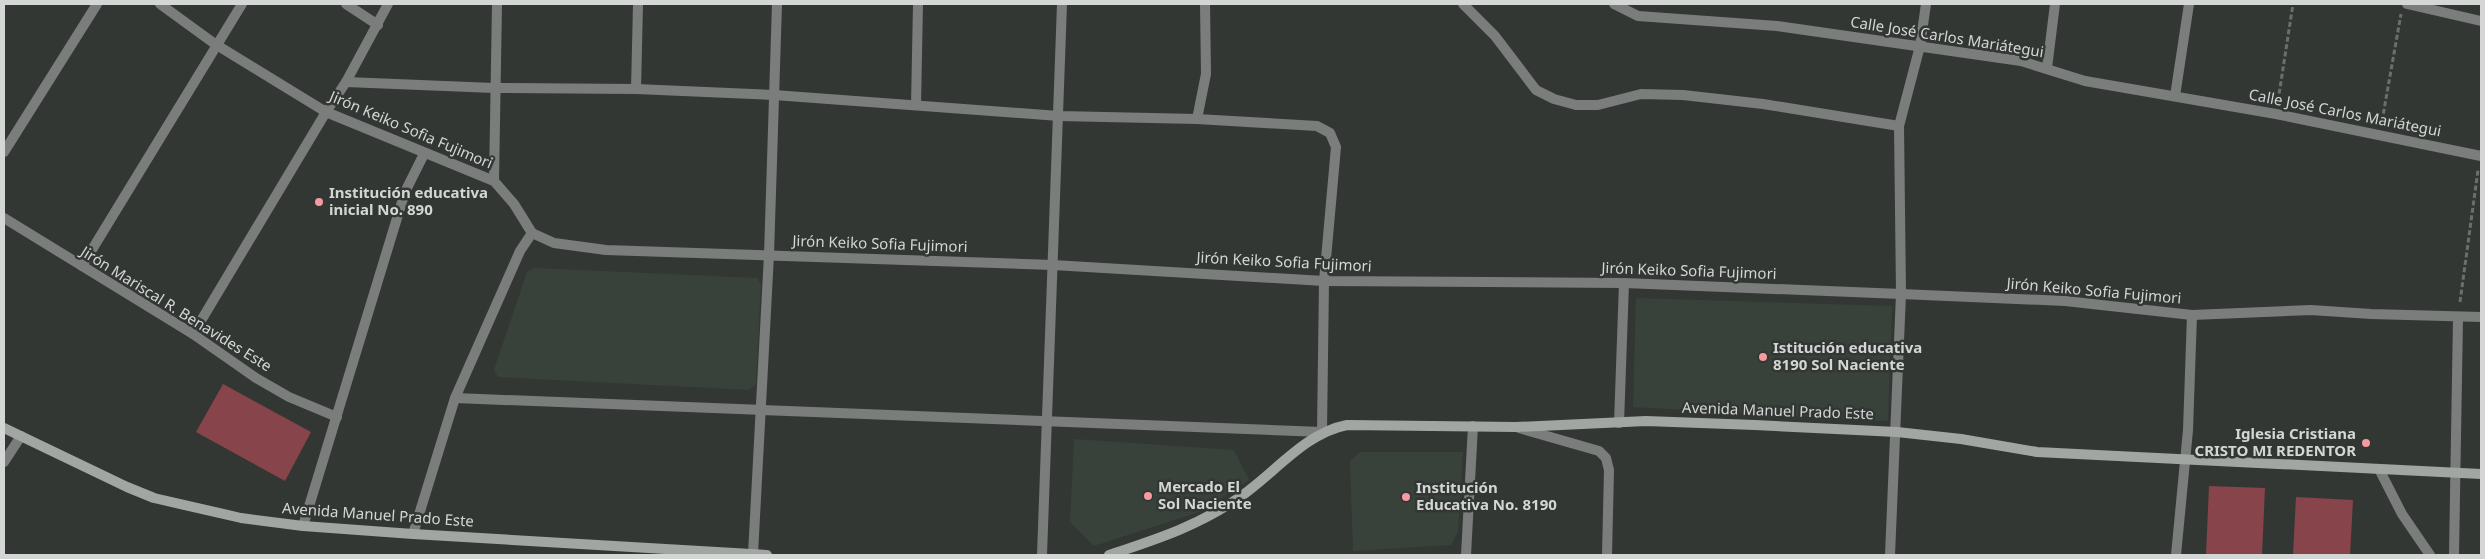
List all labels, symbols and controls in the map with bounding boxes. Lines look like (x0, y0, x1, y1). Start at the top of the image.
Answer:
street label: Calle José Carlos Mariátegui (1849, 11, 2045, 61)
street label: Calle José Carlos Mariátegui (2247, 84, 2443, 140)
street label: Jirón Keiko Sofia Fujimori (325, 85, 496, 173)
place label: Institución educativa inicial No. 890 (329, 182, 488, 219)
marker: Institución educativa inicial No. 890 (313, 196, 325, 208)
street label: Jirón Keiko Sofia Fujimori (790, 230, 968, 256)
street label: Jirón Mariscal R. Benavides Este (76, 240, 276, 375)
street label: Jirón Keiko Sofia Fujimori (1194, 246, 1372, 276)
street label: Jirón Keiko Sofia Fujimori (1599, 257, 1777, 283)
street label: Jirón Keiko Sofia Fujimori (2004, 272, 2182, 308)
place label: Istitución educativa 8190 Sol Naciente (1773, 337, 1922, 374)
marker: Istitución educativa 8190 Sol Naciente (1757, 351, 1769, 363)
street label: Avenida Manuel Prado Este (1682, 397, 1874, 423)
place label: Iglesia Cristiana CRISTO MI REDENTOR (2195, 423, 2356, 460)
marker: Iglesia Cristiana CRISTO MI REDENTOR (2360, 437, 2372, 449)
place label: Mercado El Sol Naciente (1158, 476, 1252, 513)
place label: Institución Educativa No. 8190 (1416, 477, 1557, 514)
marker: Mercado El Sol Naciente (1142, 490, 1154, 502)
marker: Institución Educativa No. 8190 (1400, 491, 1412, 503)
street label: Avenida Manuel Prado Este (282, 497, 475, 531)

